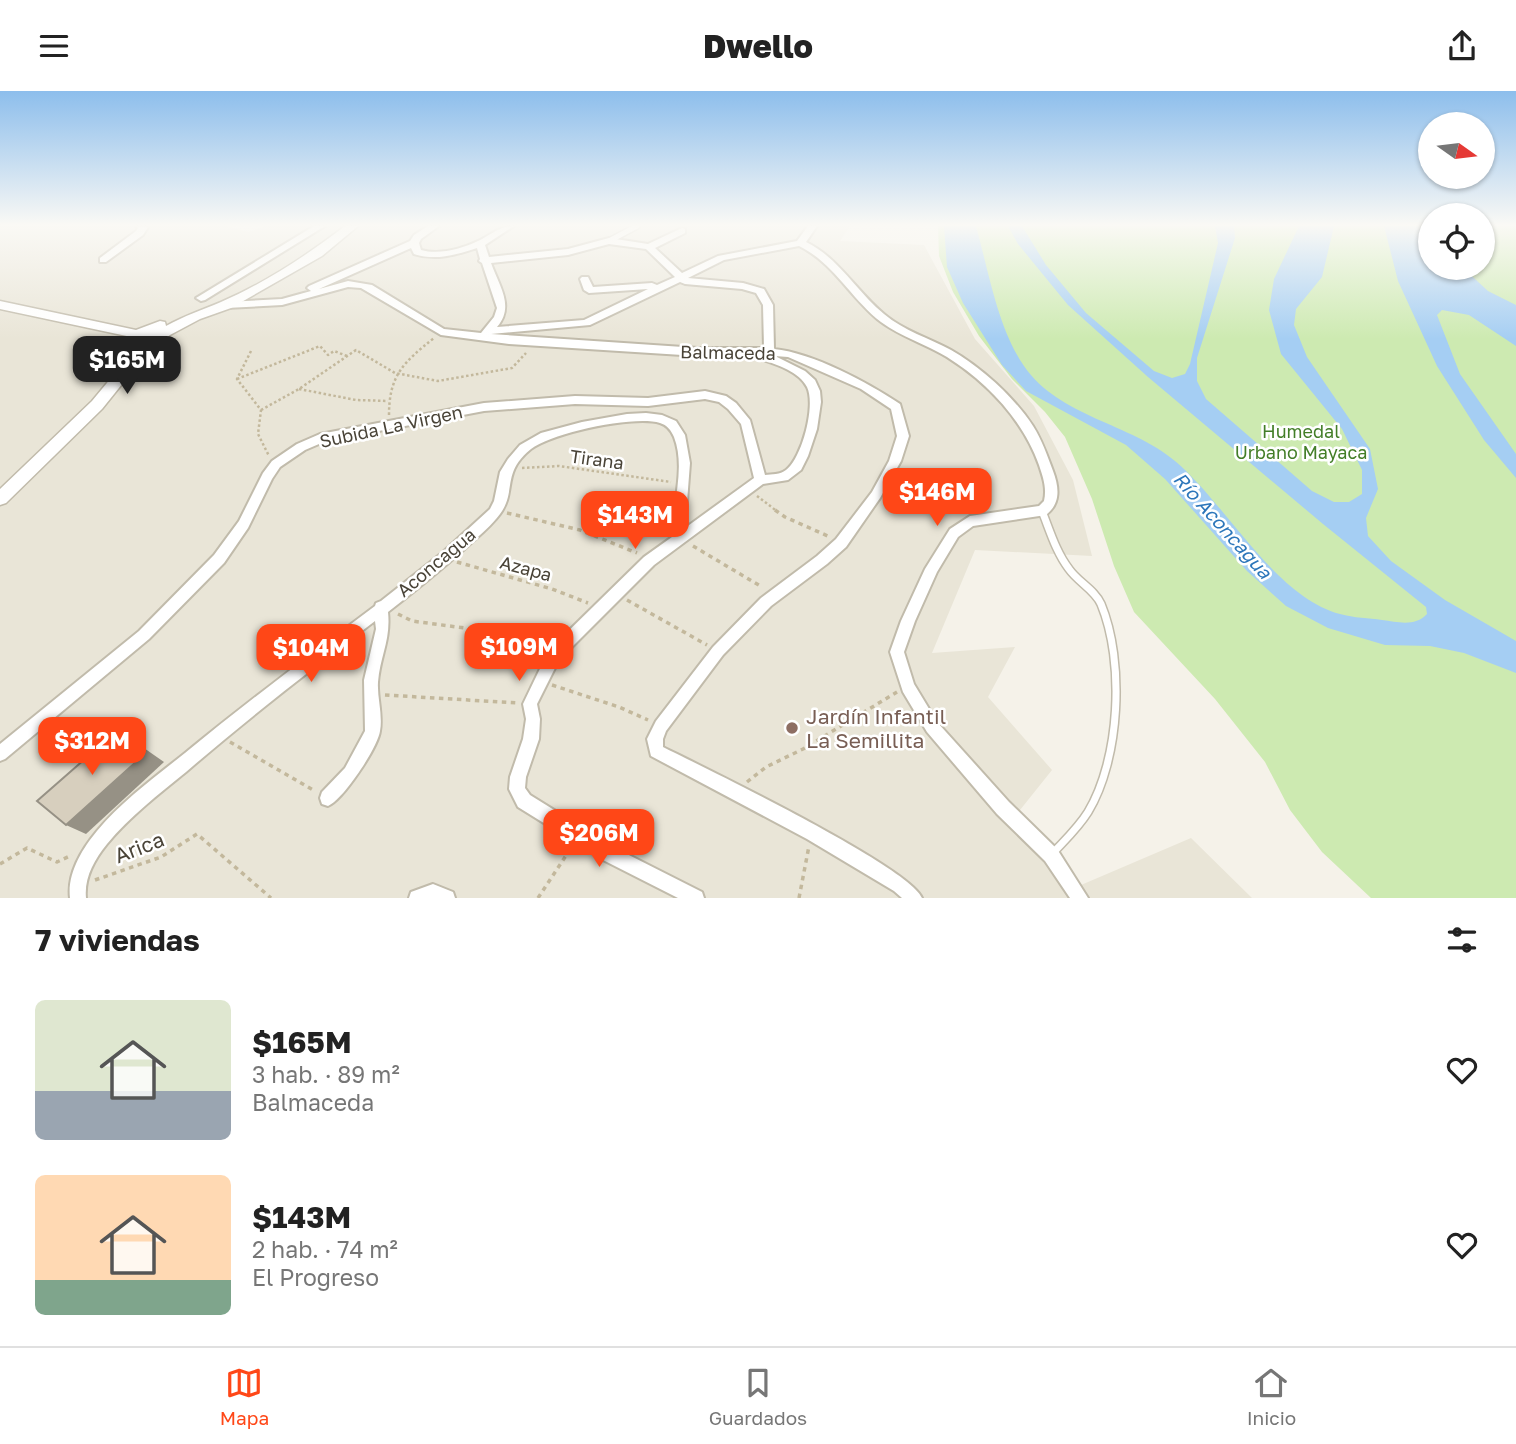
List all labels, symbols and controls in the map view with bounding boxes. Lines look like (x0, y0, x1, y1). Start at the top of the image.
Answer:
icon: menu (35, 27, 73, 65)
text: Dwello (703, 27, 813, 65)
icon: share (1443, 27, 1481, 65)
north arrow (1418, 112, 1494, 189)
map controls (1418, 112, 1495, 280)
button: locate (1418, 203, 1495, 280)
pin: $165M (78, 337, 176, 396)
street label: Balmaceda (680, 340, 776, 364)
text: $165M (89, 345, 165, 373)
street label: Subida La Virgen (318, 400, 464, 452)
park label: Humedal Urbano Mayaca (1235, 420, 1367, 463)
street label: Tirana (569, 444, 625, 474)
water label: Río Aconcagua (1169, 467, 1278, 584)
pin: $146M (888, 469, 986, 528)
text: $146M (899, 477, 975, 505)
pin: $143M (586, 491, 684, 551)
text: $143M (597, 500, 673, 528)
street label: Aconcagua (392, 523, 480, 601)
street label: Azapa (498, 551, 554, 585)
pin: $109M (470, 623, 568, 683)
pin: $104M (262, 625, 360, 684)
text: $109M (480, 632, 558, 660)
text: $104M (272, 633, 350, 661)
place label: Jardín Infantil La Semillita (806, 703, 946, 753)
pin: $312M (43, 717, 141, 777)
marker: Jardín Infantil La Semillita (784, 720, 800, 736)
text: $312M (54, 726, 130, 754)
pin: $206M (550, 809, 648, 869)
text: $206M (559, 818, 639, 846)
street label: Arica (110, 826, 168, 868)
icon: filters (1443, 921, 1481, 959)
text: 7 viviendas (35, 922, 200, 958)
text: $165M (252, 1024, 352, 1060)
icon: home (91, 1028, 175, 1112)
icon: heart (1443, 1051, 1481, 1089)
text: 3 hab. · 89 m² (252, 1060, 400, 1088)
text: Balmaceda (252, 1088, 374, 1116)
text: $143M (252, 1199, 351, 1235)
icon: home (91, 1203, 175, 1287)
icon: heart (1443, 1226, 1481, 1264)
text: 2 hab. · 74 m² (252, 1235, 398, 1263)
text: El Progreso (252, 1263, 379, 1291)
tab: Mapa (220, 1364, 269, 1429)
tab: Guardados (709, 1364, 807, 1429)
tab: Inicio (1247, 1364, 1296, 1429)

